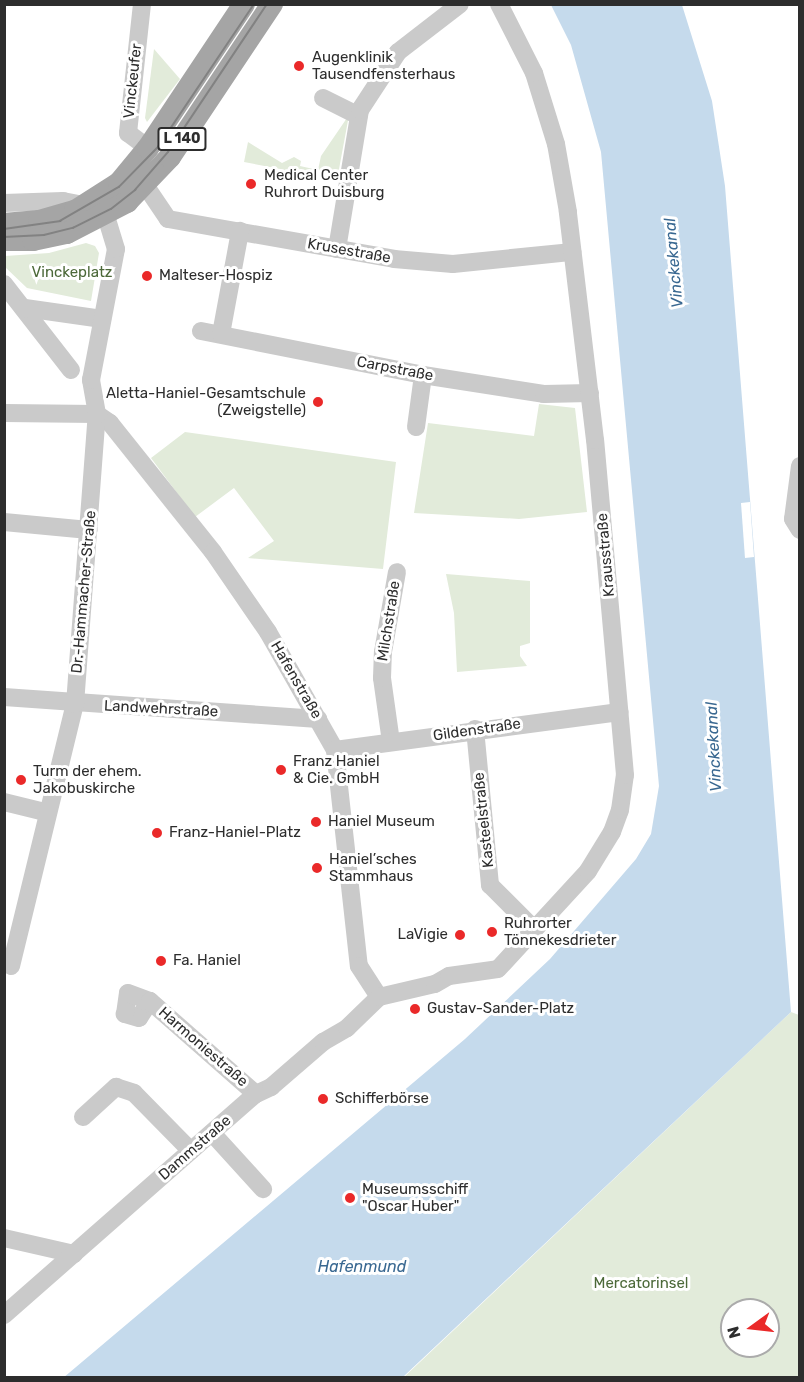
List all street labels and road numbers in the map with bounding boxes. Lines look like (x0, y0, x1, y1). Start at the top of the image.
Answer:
street label: Vinckeufer (120, 43, 146, 119)
road number: L 140 (156, 128, 207, 150)
street label: Krusestraße (306, 235, 392, 267)
street label: Carpstraße (355, 353, 435, 385)
street label: Dr.-Hammacher-Straße (68, 510, 100, 674)
street label: Krausstraße (593, 512, 619, 598)
street label: Milchstraße (374, 579, 404, 663)
street label: Hafenstraße (267, 638, 325, 722)
street label: Landwehrstraße (103, 697, 219, 721)
street label: Gildenstraße (432, 715, 522, 745)
street label: Kasteelstraße (470, 771, 498, 869)
street label: Harmoniestraße (155, 1003, 251, 1091)
street label: Dammstraße (155, 1112, 235, 1184)

